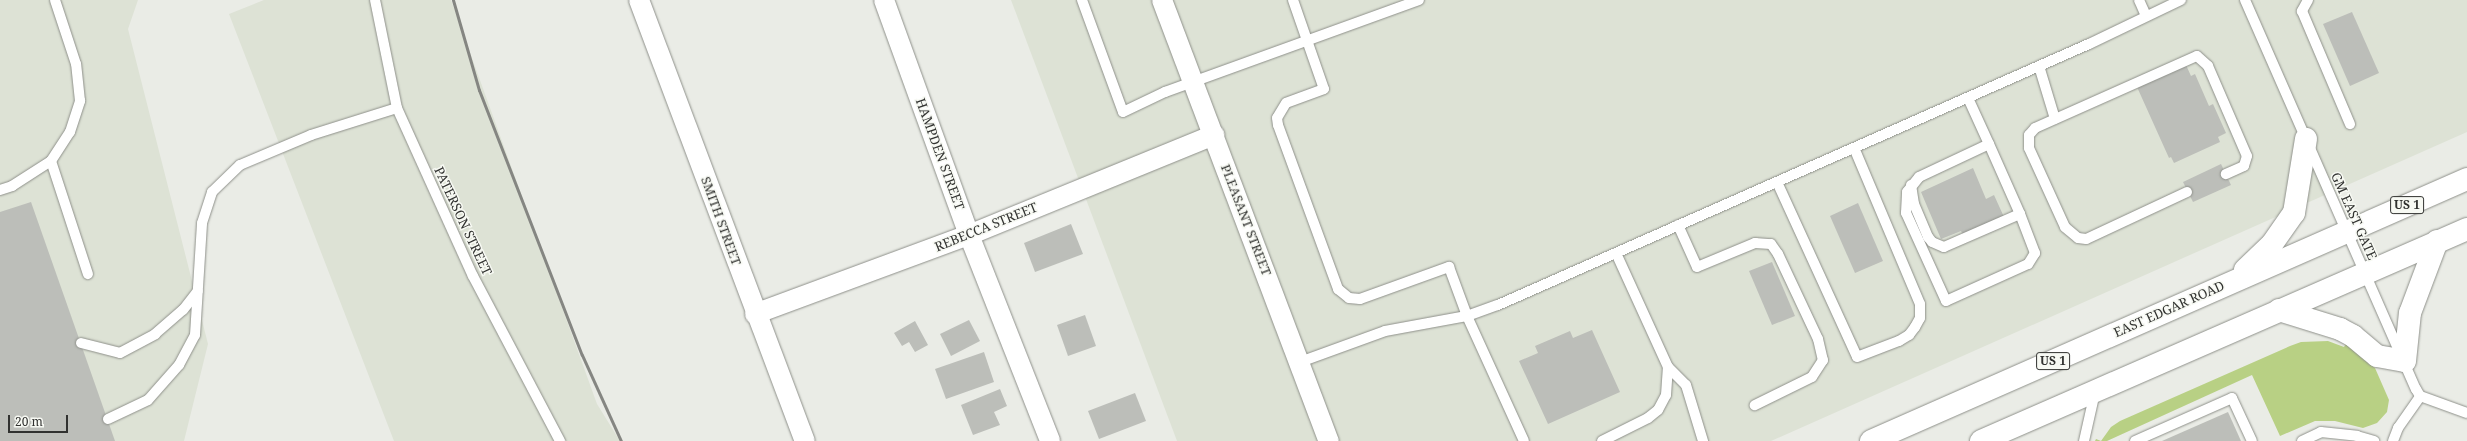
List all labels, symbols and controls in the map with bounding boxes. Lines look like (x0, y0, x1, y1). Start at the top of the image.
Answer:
street label: HAMPDEN STREET (913, 96, 967, 212)
street label: PLEASANT STREET (1218, 162, 1274, 278)
street label: PATERSON STREET (431, 164, 495, 278)
street label: GM EAST GATE (2328, 170, 2380, 262)
street label: SMITH STREET (698, 175, 744, 267)
road number: US 1 (2390, 195, 2424, 215)
street label: REBECCA STREET (932, 199, 1040, 255)
street label: EAST EDGAR ROAD (2111, 278, 2227, 340)
road number: US 1 (2036, 351, 2070, 371)
scale bar (10, 407, 70, 433)
text: 20 m (15, 413, 43, 430)

